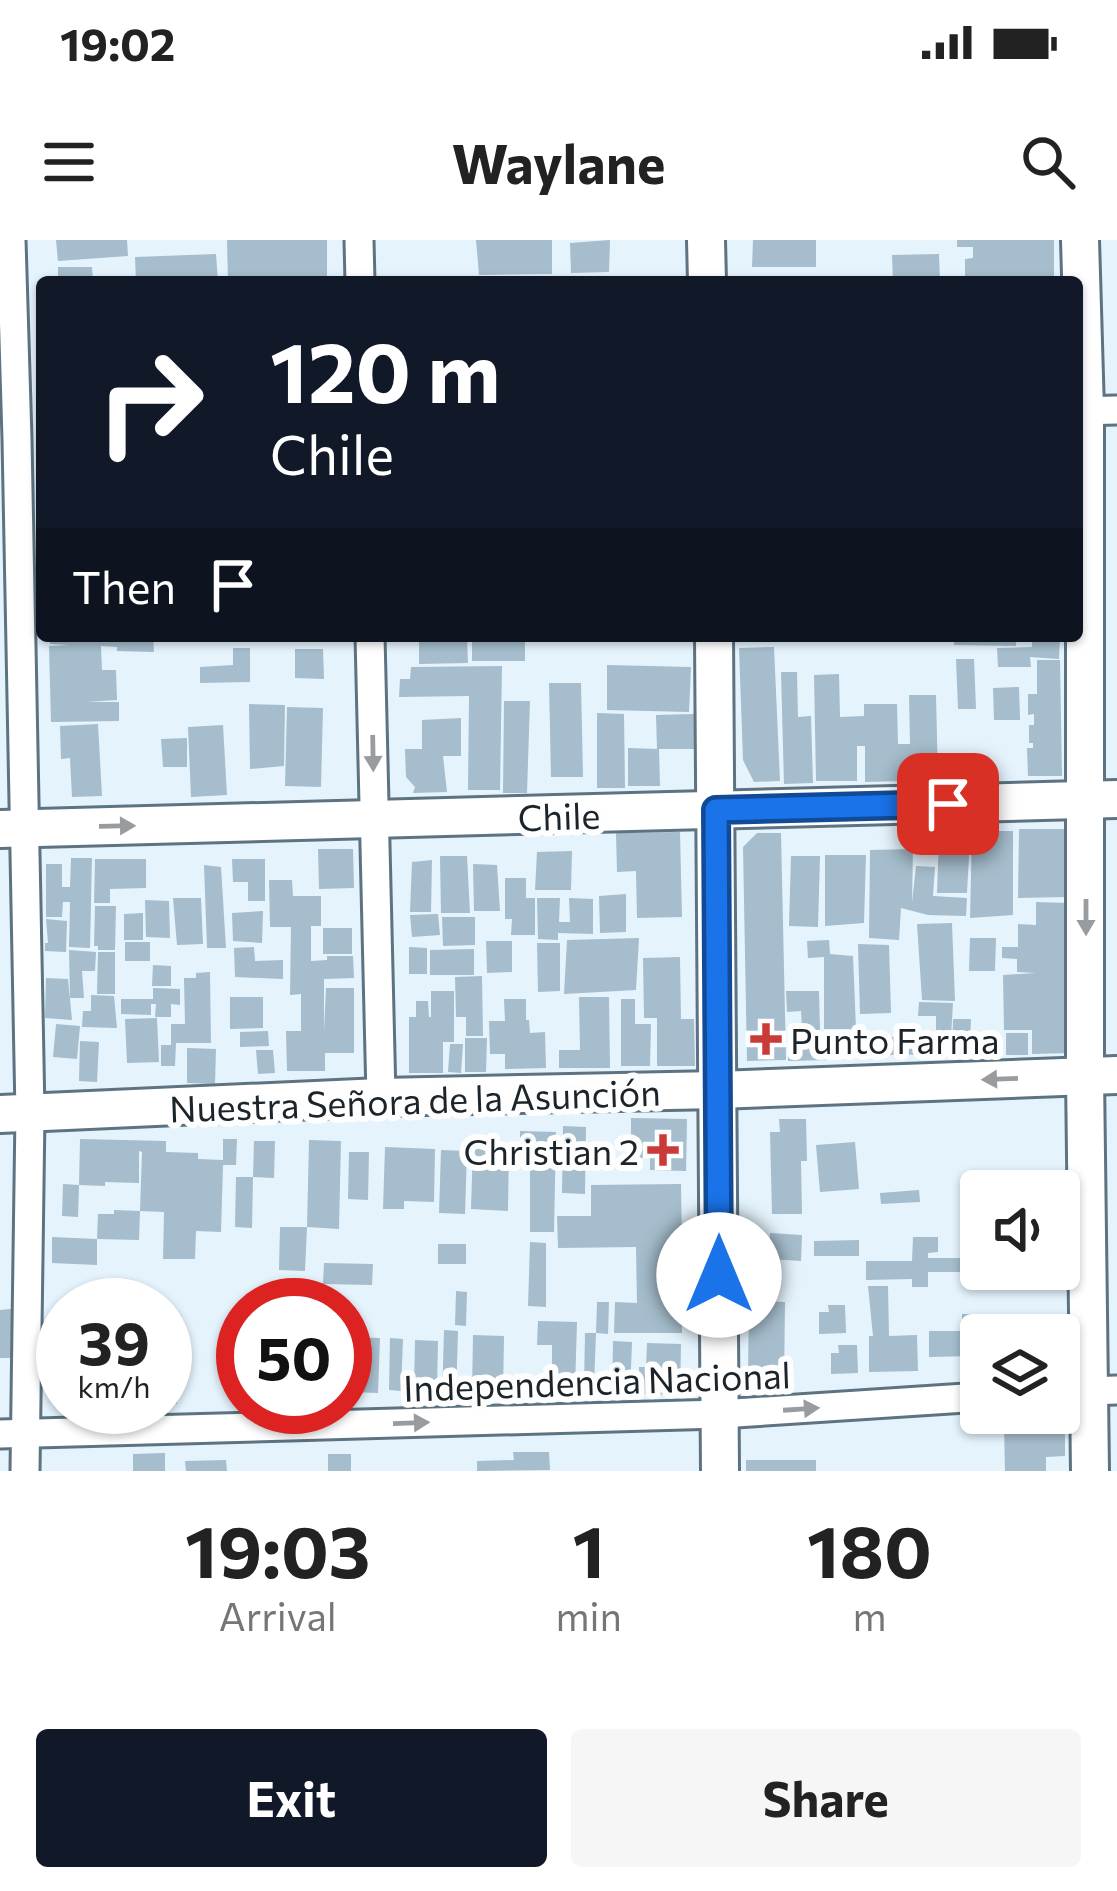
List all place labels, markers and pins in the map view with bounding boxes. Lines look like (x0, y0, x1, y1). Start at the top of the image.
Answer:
pin (897, 753, 999, 855)
place label: Punto Farma (790, 1017, 1000, 1061)
marker: Punto Farma (753, 1026, 779, 1052)
place label: Christian 2 (463, 1128, 639, 1172)
marker: Christian 2 (650, 1137, 676, 1163)

